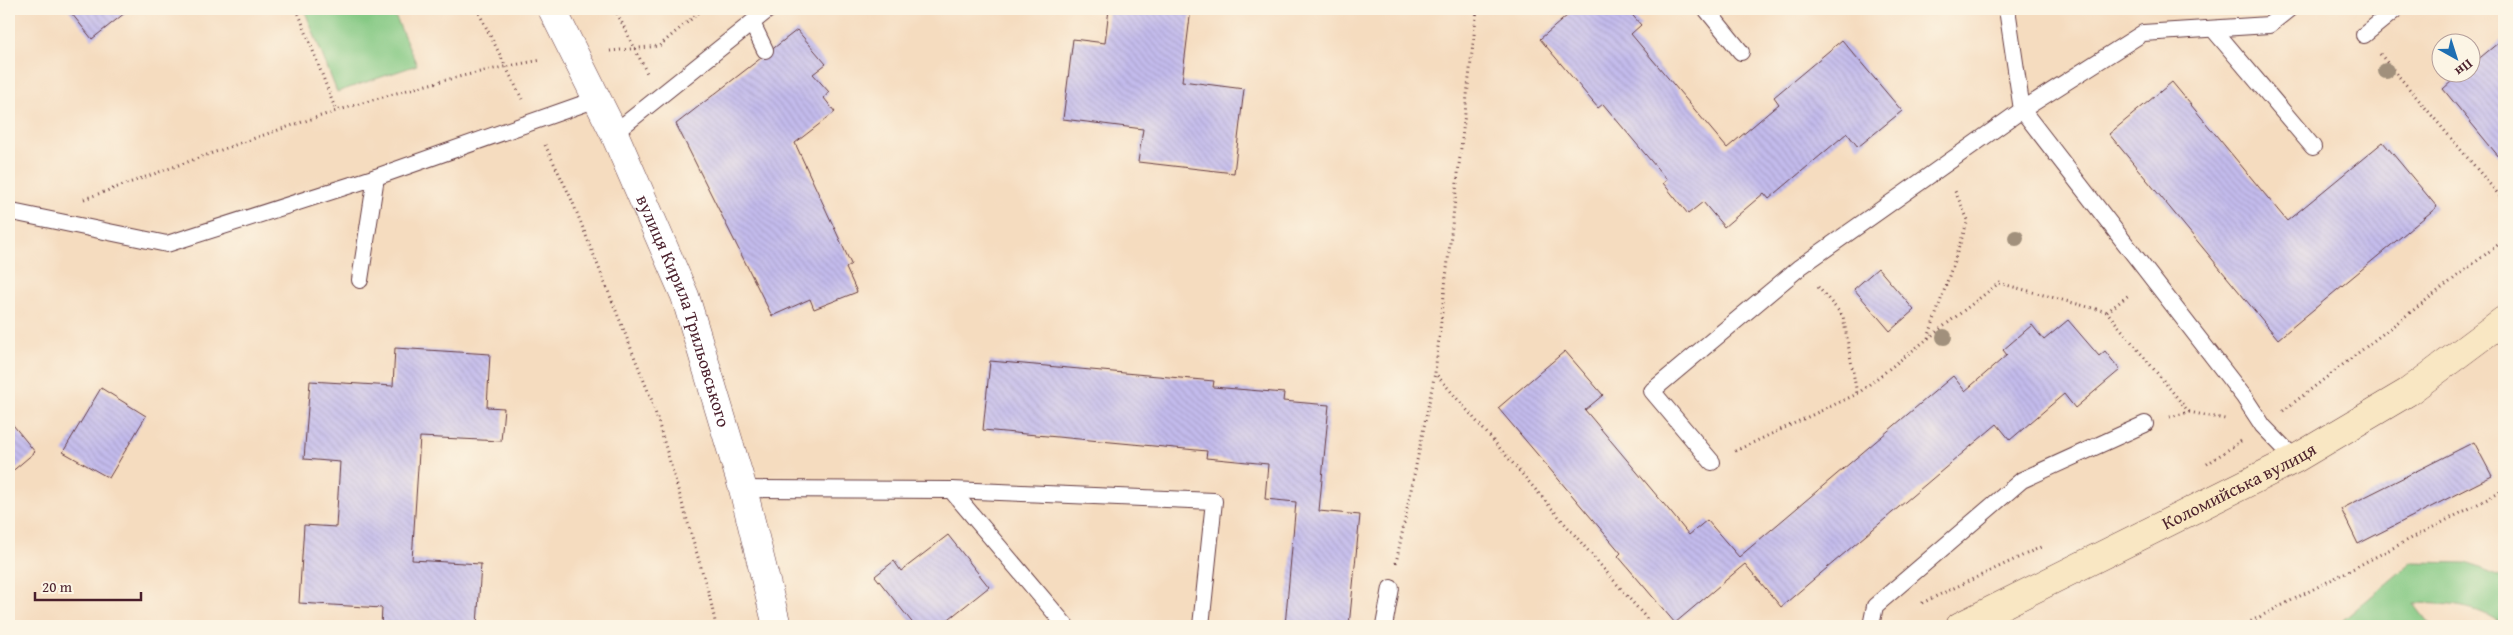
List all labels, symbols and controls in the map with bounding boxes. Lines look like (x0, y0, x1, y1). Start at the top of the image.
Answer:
north arrow (2430, 32, 2480, 82)
text: Пн (2451, 55, 2477, 82)
street label: вулиця Кирила Трильовського (630, 190, 738, 430)
street label: Коломийська вулиця (2157, 435, 2321, 536)
scale bar (35, 570, 141, 602)
text: 20 m (42, 576, 73, 597)

